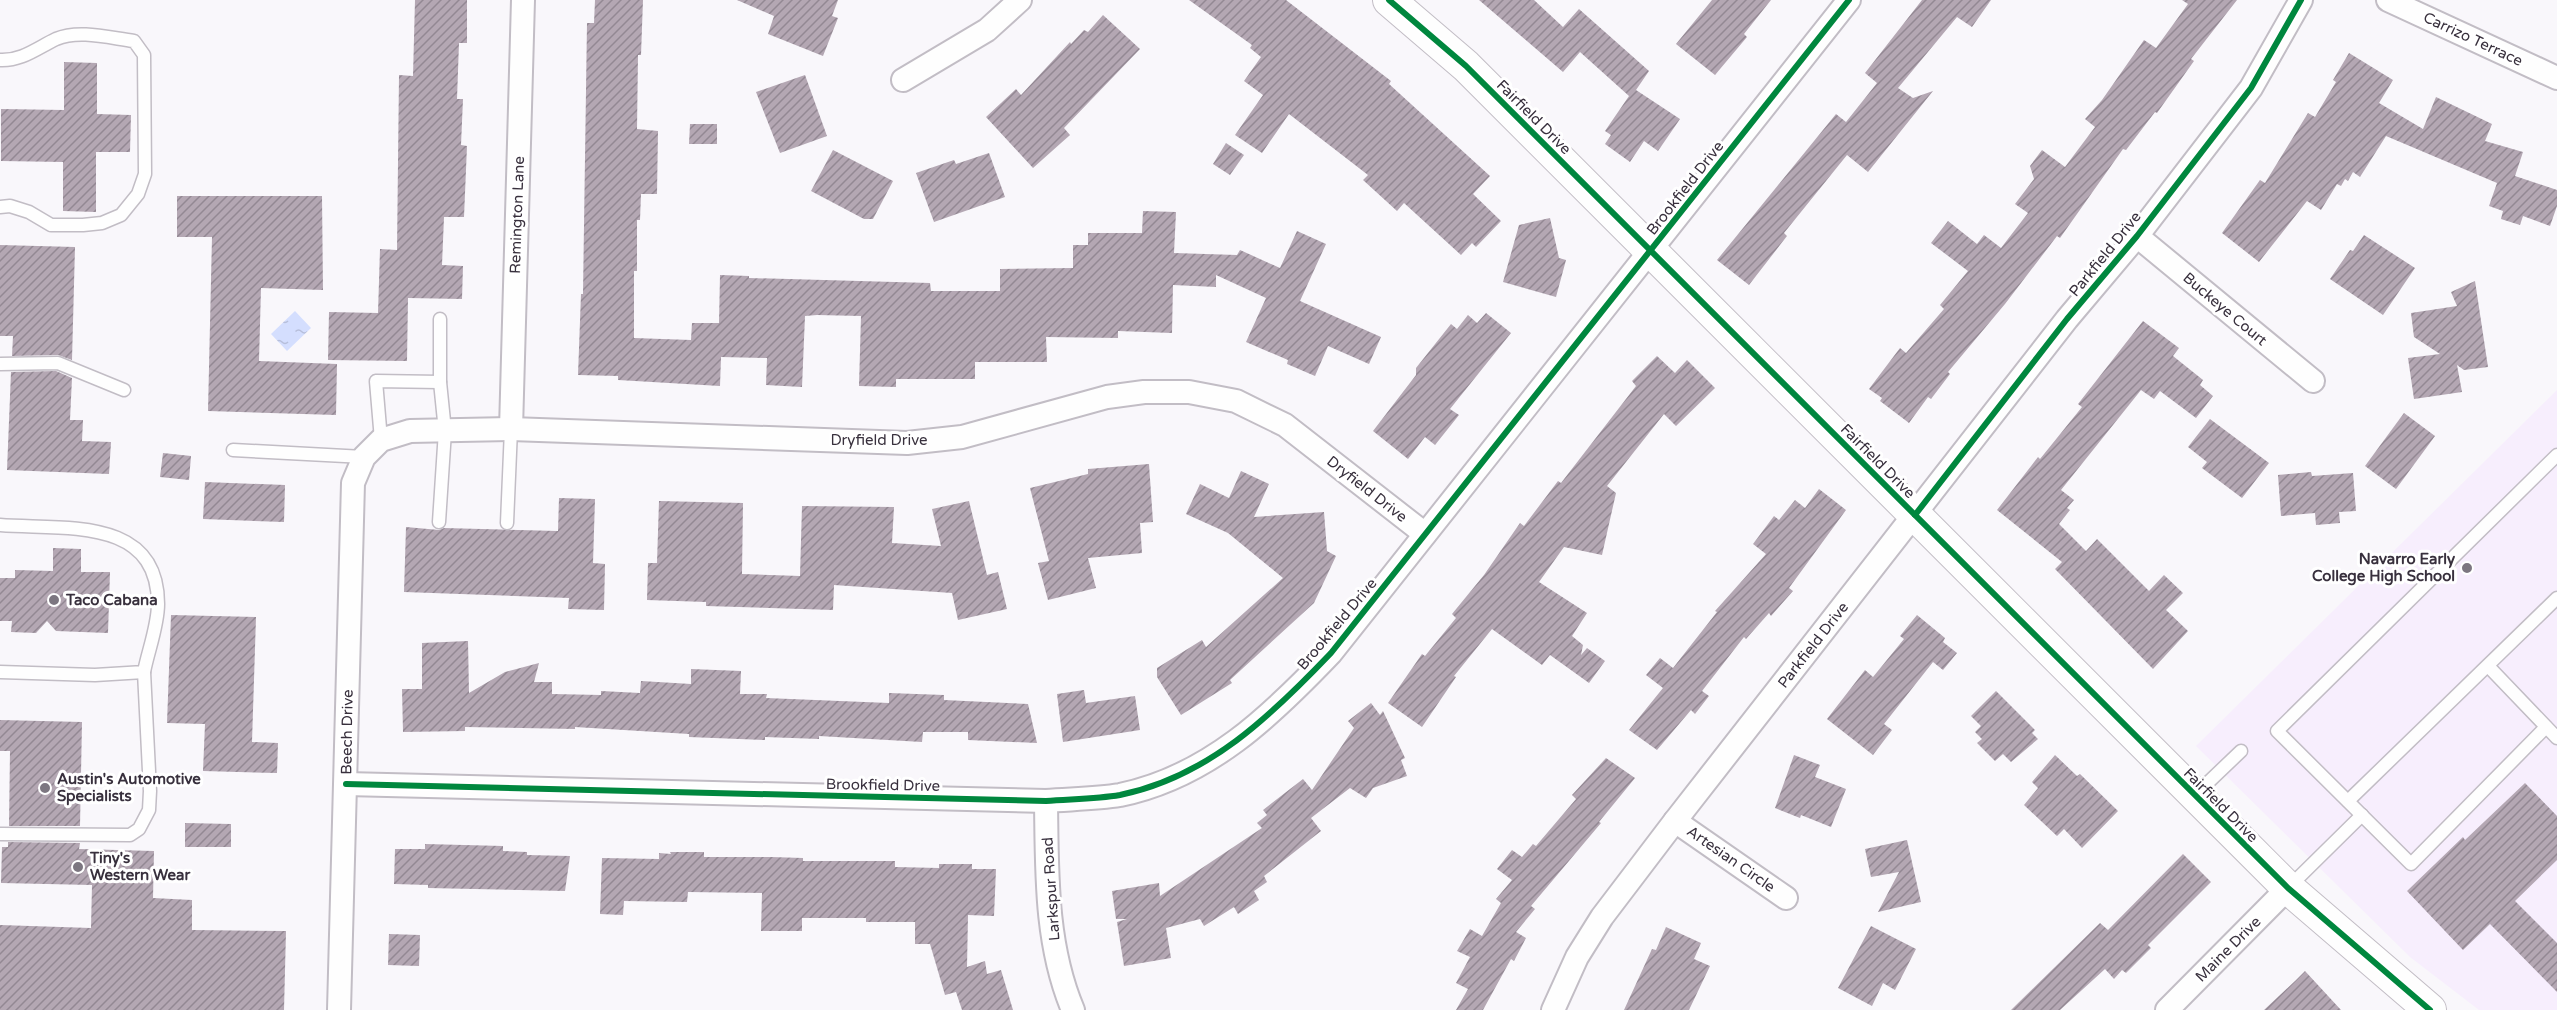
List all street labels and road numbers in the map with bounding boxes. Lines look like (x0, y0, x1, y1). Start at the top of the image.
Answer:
street label: Carrizo Terrace (2420, 8, 2526, 70)
street label: Fairfield Drive (1493, 76, 1575, 158)
street label: Brookfield Drive (1643, 137, 1727, 239)
street label: Remington Lane (506, 156, 528, 274)
street label: Parkfield Drive (2065, 208, 2145, 300)
street label: Buckeye Court (2179, 269, 2271, 350)
street label: Fairfield Drive (1837, 420, 1919, 502)
street label: Dryfield Drive (830, 431, 928, 449)
street label: Dryfield Drive (1323, 452, 1411, 526)
street label: Brookfield Drive (1293, 574, 1381, 674)
street label: Parkfield Drive (1774, 598, 1852, 692)
street label: Beech Drive (337, 689, 357, 775)
street label: Fairfield Drive (2180, 764, 2262, 846)
street label: Brookfield Drive (826, 775, 940, 795)
street label: Artesian Circle (1684, 822, 1778, 896)
street label: Larkspur Road (1038, 836, 1064, 942)
street label: Maine Drive (2192, 913, 2264, 985)

